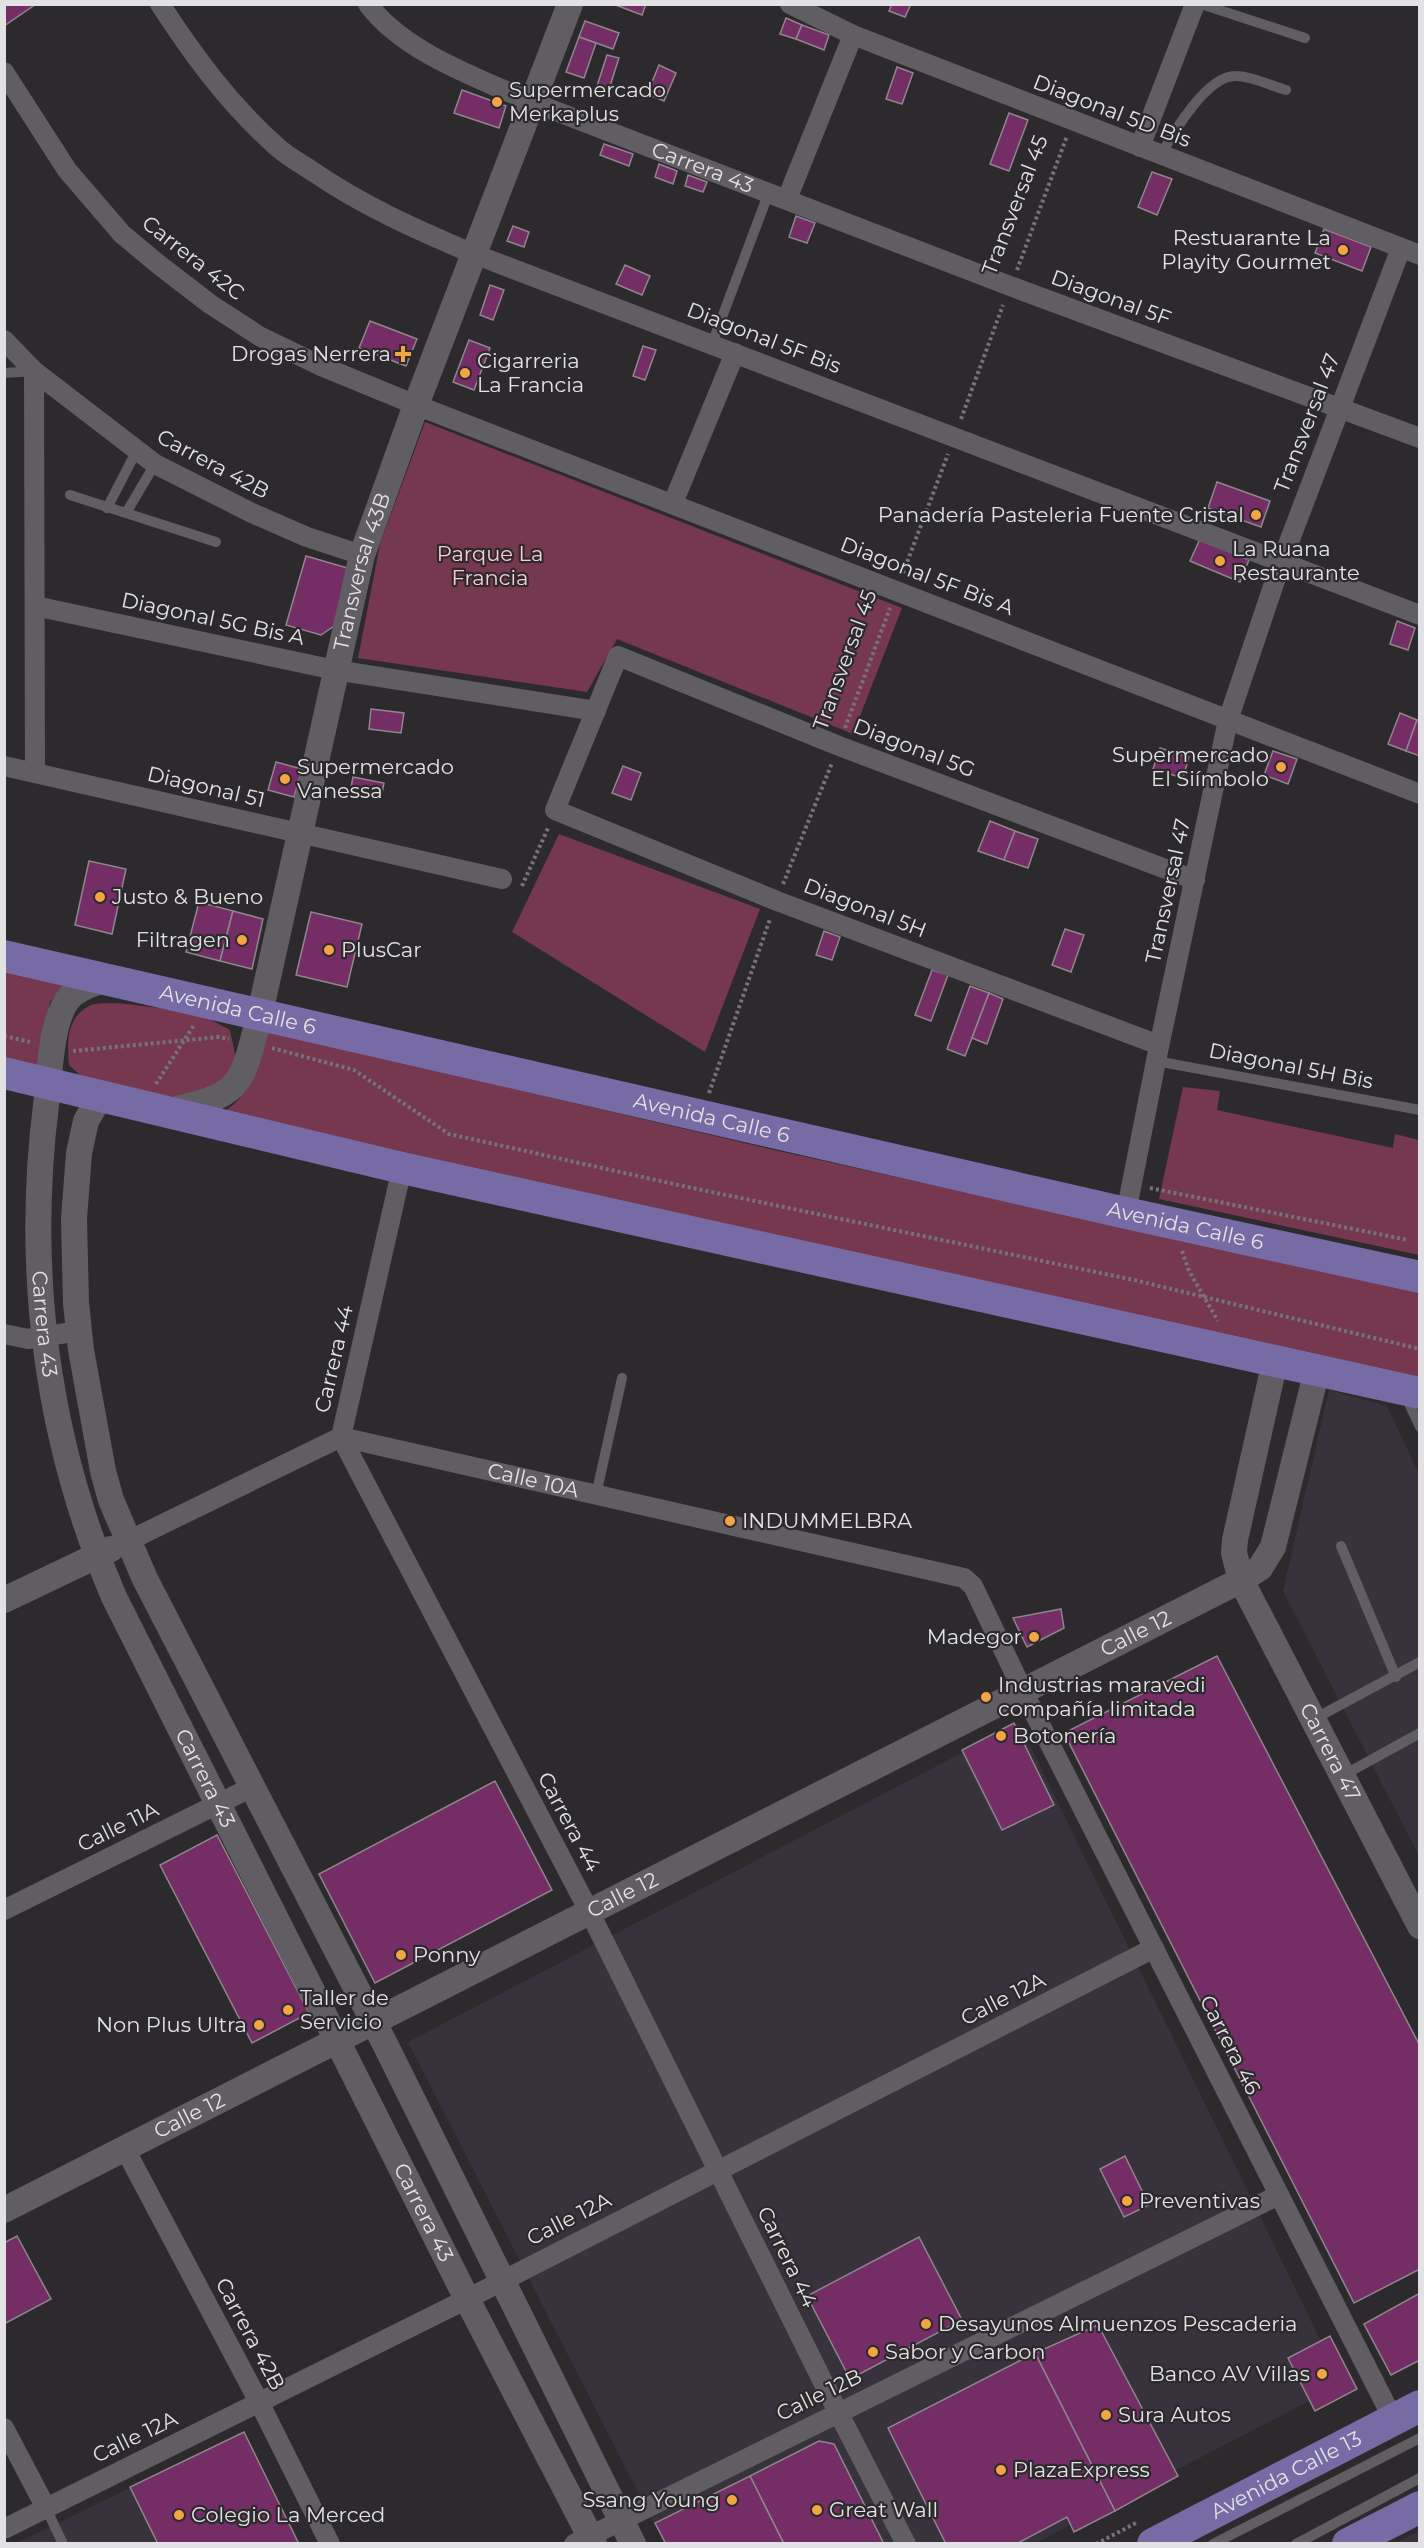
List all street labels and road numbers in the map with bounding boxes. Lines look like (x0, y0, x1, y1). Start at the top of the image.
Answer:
street label: Diagonal 5D Bis (1030, 69, 1195, 152)
street label: Transversal 45 (976, 131, 1053, 278)
street label: Carrera 43 (648, 136, 757, 198)
street label: Carrera 42C (137, 210, 249, 305)
street label: Diagonal 5F (1048, 264, 1175, 331)
street label: Diagonal 5F Bis (684, 297, 845, 378)
street label: Transversal 47 (1269, 350, 1345, 496)
street label: Carrera 42B (153, 424, 274, 504)
street label: Transversal 43B (328, 489, 395, 653)
street label: Diagonal 5F Bis A (837, 531, 1018, 620)
street label: Transversal 45 (808, 586, 882, 733)
street label: Diagonal 5G Bis A (119, 587, 308, 650)
street label: Diagonal 5G (850, 713, 979, 782)
street label: Diagonal 51 (145, 761, 267, 812)
street label: Transversal 47 (1140, 816, 1195, 965)
street label: Diagonal 5H (800, 873, 930, 942)
street label: Avenida Calle 6 (157, 979, 319, 1039)
street label: Diagonal 5H Bis (1207, 1037, 1375, 1094)
street label: Avenida Calle 6 (631, 1088, 793, 1148)
street label: Avenida Calle 6 (1105, 1196, 1267, 1255)
street label: Carrera 43 (27, 1270, 63, 1379)
street label: Carrera 44 (309, 1303, 358, 1415)
street label: Calle 10A (485, 1458, 582, 1503)
street label: Calle 12 (1096, 1605, 1175, 1662)
street label: Carrera 47 (1295, 1699, 1366, 1805)
street label: Carrera 43 (170, 1725, 241, 1832)
street label: Carrera 44 (533, 1768, 606, 1876)
street label: Calle 11A (73, 1796, 163, 1857)
street label: Calle 12 (583, 1866, 662, 1923)
street label: Calle 12A (956, 1966, 1050, 2030)
street label: Carrera 46 (1195, 1991, 1266, 2099)
street label: Calle 12 (150, 2087, 229, 2144)
street label: Carrera 43 (389, 2159, 459, 2266)
street label: Calle 12A (522, 2186, 616, 2250)
street label: Carrera 44 (752, 2202, 823, 2312)
street label: Carrera 42B (210, 2273, 290, 2394)
street label: Calle 12B (772, 2363, 866, 2426)
street label: Calle 12A (88, 2405, 182, 2468)
street label: Avenida Calle 13 (1206, 2425, 1366, 2524)

